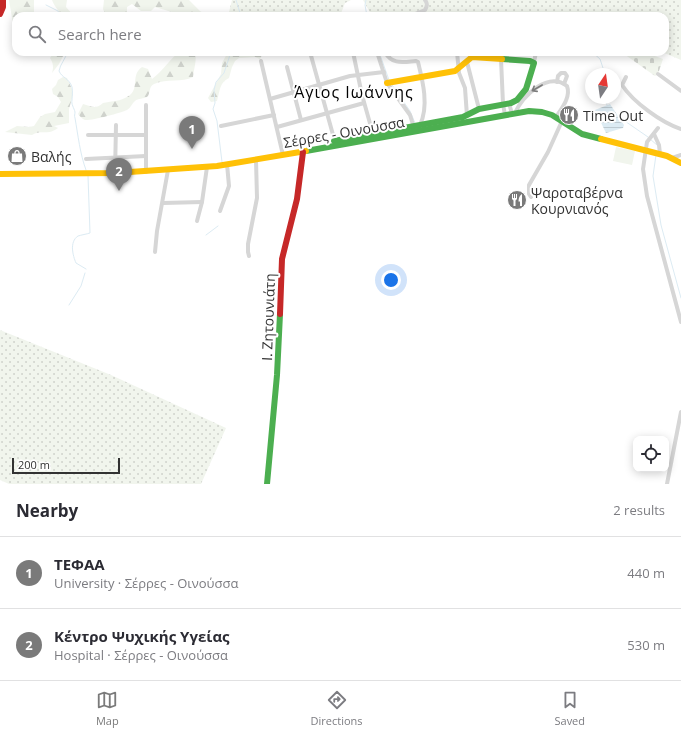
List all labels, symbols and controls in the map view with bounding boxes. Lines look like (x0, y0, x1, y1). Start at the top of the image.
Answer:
search box (12, 12, 669, 56)
icon: search (26, 23, 48, 45)
text: Search here (58, 24, 142, 44)
north arrow (585, 68, 621, 104)
district label: Άγιος Ιωάννης (294, 81, 414, 103)
one-way arrow (531, 84, 543, 92)
restaurant icon: Time Out (558, 104, 580, 126)
place label: Time Out (583, 106, 643, 125)
street label: Σέρρες - Οινούσσα (282, 112, 406, 152)
pin: 1 (179, 116, 205, 149)
shop icon: Βαλής (6, 145, 28, 167)
place label: Βαλής (31, 147, 72, 166)
pin: 2 (106, 158, 132, 191)
place label: Ψαροταβέρνα Κουρνιανός (531, 183, 623, 218)
restaurant icon: Ψαροταβέρνα Κουρνιανός (506, 189, 528, 211)
your location (381, 270, 401, 290)
street label: Ι. Ζητουνιάτη (257, 273, 279, 361)
map controls (633, 436, 669, 472)
button: locate (633, 436, 669, 472)
scale bar (12, 456, 120, 475)
text: 200 m (18, 457, 50, 472)
text: Nearby (16, 499, 78, 522)
text: 2 results (613, 501, 665, 519)
text: ΤΕΦΑΑ (54, 554, 105, 574)
text: 1 (25, 564, 33, 582)
text: 440 m (627, 564, 665, 582)
text: University · Σέρρες - Οινούσσα (54, 574, 238, 592)
text: Κέντρο Ψυχικής Υγείας (54, 626, 230, 646)
text: 2 (25, 636, 33, 654)
text: 530 m (627, 636, 665, 654)
text: Hospital · Σέρρες - Οινούσσα (54, 646, 228, 664)
tab: Map (96, 689, 119, 728)
tab: Directions (311, 689, 363, 728)
tab: Saved (554, 689, 585, 728)

